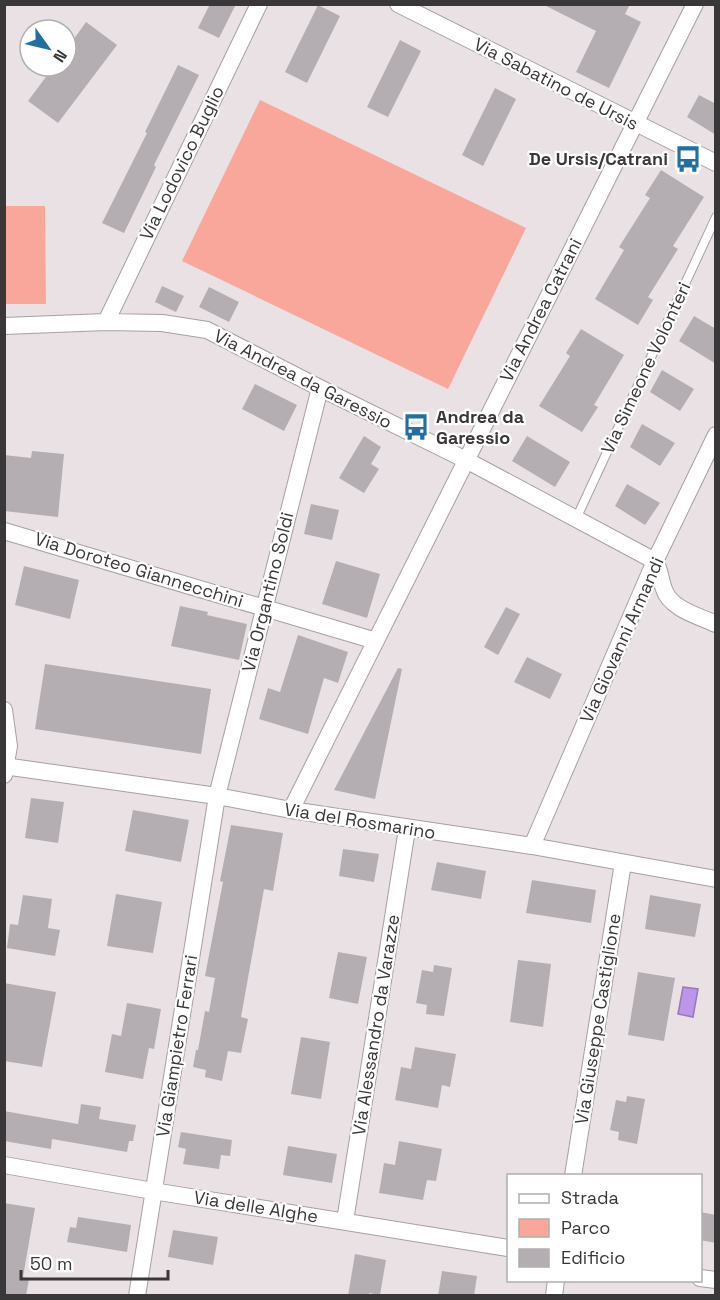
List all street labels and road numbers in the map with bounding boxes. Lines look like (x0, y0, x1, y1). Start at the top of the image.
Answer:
street label: Via Sabatino de Ursis (470, 32, 642, 135)
street label: Via Lodovico Buglio (134, 82, 229, 244)
street label: Via Andrea Catrani (494, 234, 587, 385)
street label: Via Simeone Volonteri (596, 278, 695, 457)
street label: Via Andrea da Garessio (210, 324, 396, 433)
street label: Via Organtino Soldi (237, 510, 298, 674)
street label: Via Doroteo Giannecchini (32, 527, 246, 612)
street label: Via Giovanni Armandi (575, 553, 668, 726)
street label: Via del Rosmarino (283, 797, 437, 844)
street label: Via Giuseppe Castiglione (569, 912, 626, 1126)
street label: Via Alessandro da Varazze (347, 913, 404, 1137)
street label: Via Giampietro Ferrari (151, 953, 202, 1139)
street label: Via delle Alghe (192, 1185, 320, 1228)

